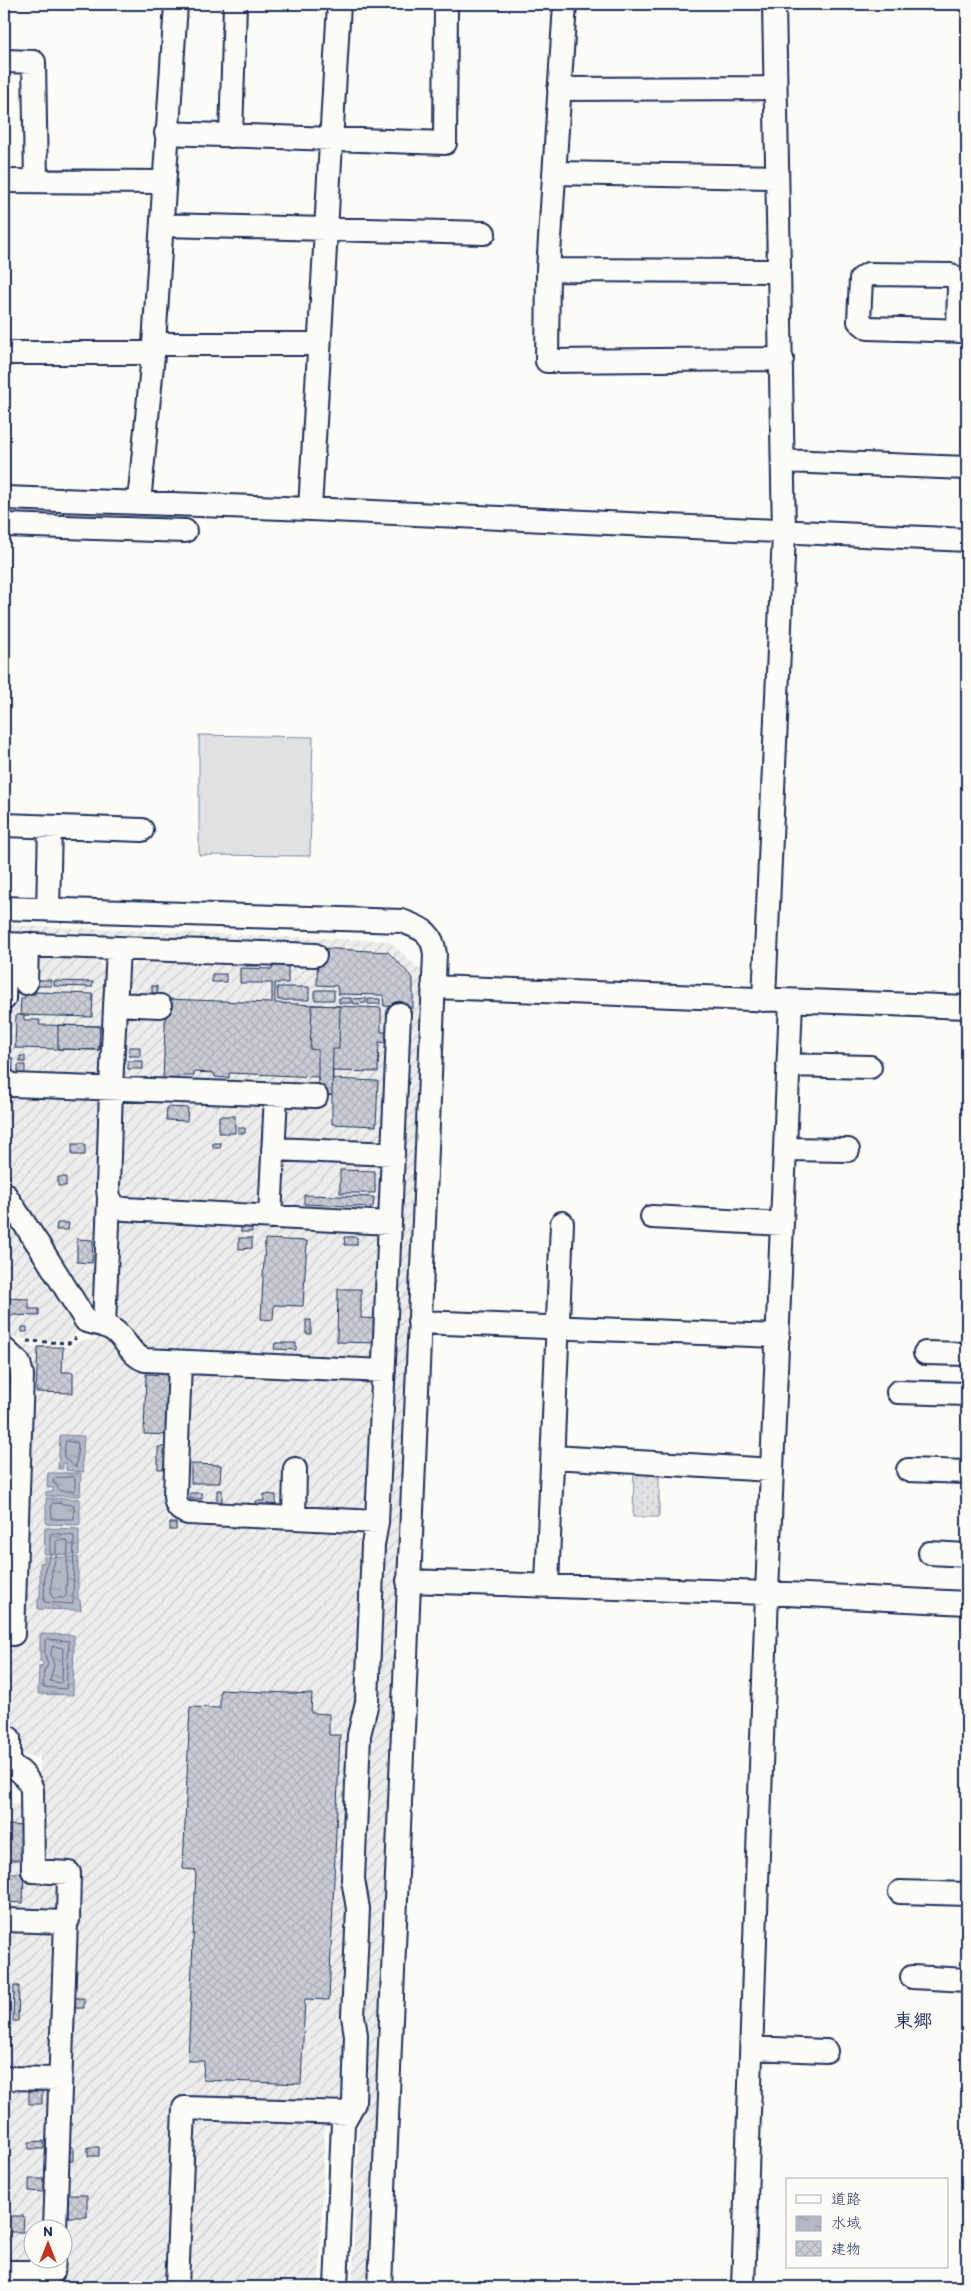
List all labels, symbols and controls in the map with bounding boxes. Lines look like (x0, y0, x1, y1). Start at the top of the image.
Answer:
district label: 東郷 (894, 2009, 932, 2032)
legend (786, 2178, 948, 2268)
text: 道路 (831, 2190, 861, 2208)
text: 水域 (831, 2214, 861, 2232)
north arrow (22, 2218, 72, 2268)
text: N (43, 2223, 53, 2240)
text: 建物 (831, 2240, 861, 2258)

